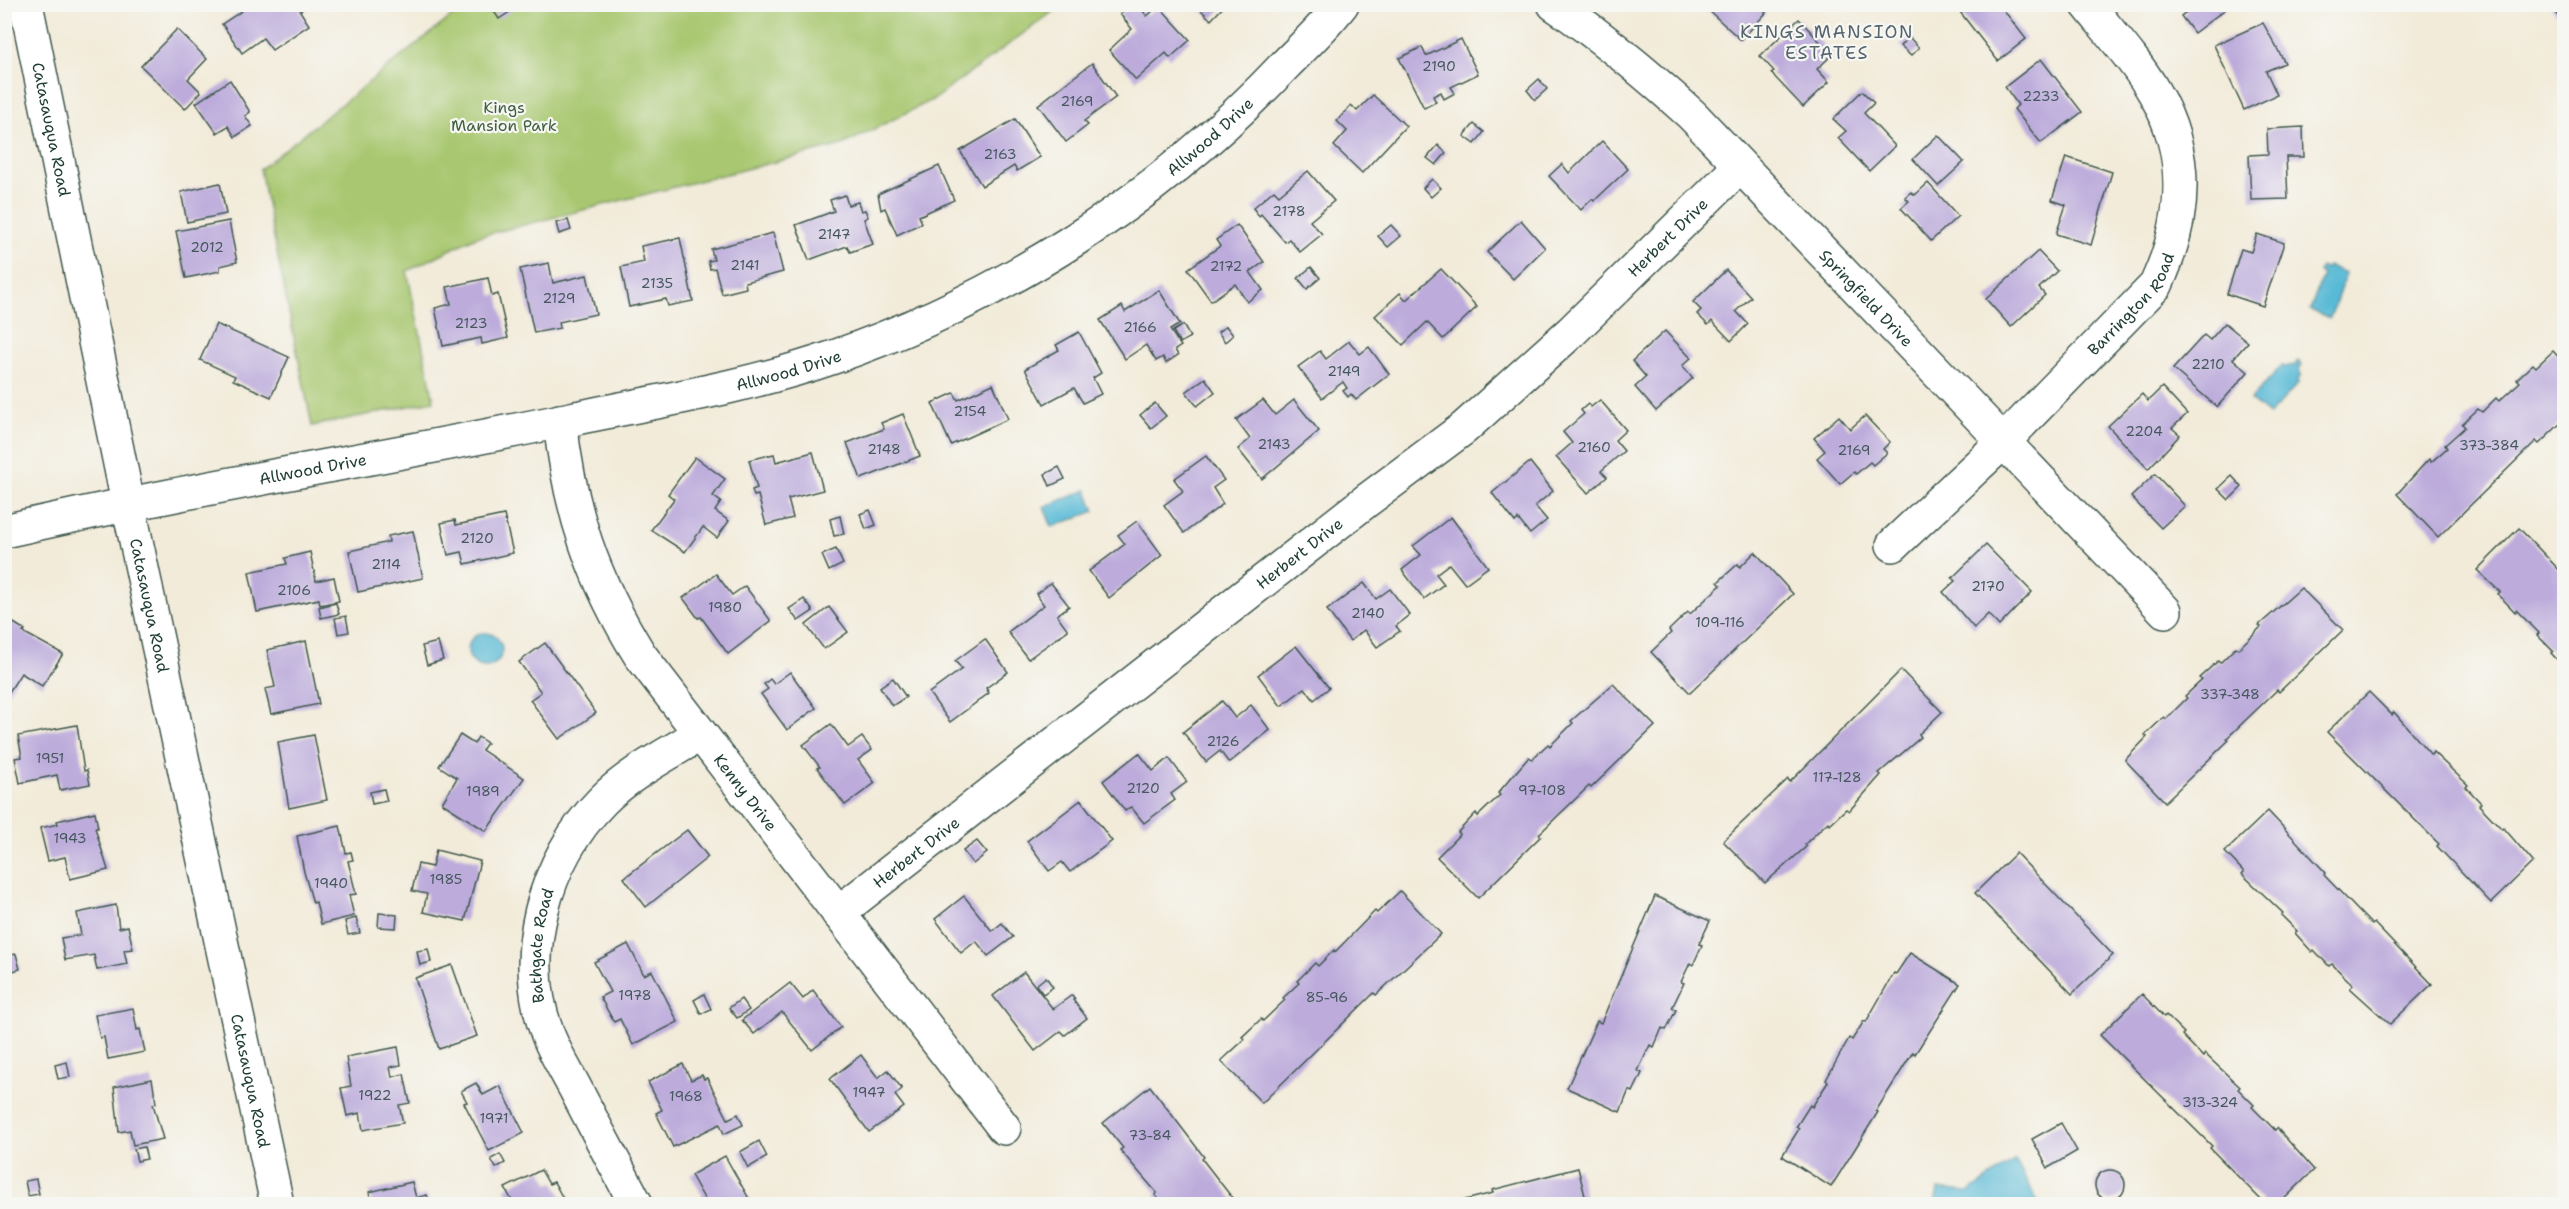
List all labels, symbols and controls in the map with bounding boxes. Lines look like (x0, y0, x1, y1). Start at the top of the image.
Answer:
district label: KINGS MANSION ESTATES (1740, 20, 1914, 65)
house number: 2190 (1422, 57, 1456, 75)
street label: Catasauqua Road (28, 60, 76, 198)
house number: 2233 (2023, 87, 2059, 105)
house number: 2169 (1060, 92, 1094, 110)
street label: Allwood Drive (1162, 93, 1258, 180)
park label: Kings Mansion Park (451, 97, 557, 136)
house number: 2163 (983, 145, 1017, 163)
street label: Herbert Drive (1623, 193, 1712, 281)
house number: 2178 (1272, 202, 1306, 220)
house number: 2147 (818, 225, 851, 243)
house number: 2012 (190, 238, 224, 256)
street label: Springfield Drive (1815, 245, 1918, 351)
street label: Barrington Road (2083, 250, 2179, 360)
house number: 2141 (730, 256, 760, 274)
house number: 2172 (1210, 257, 1242, 275)
house number: 2135 (641, 274, 673, 292)
house number: 2129 (542, 289, 576, 307)
house number: 2123 (454, 314, 488, 332)
house number: 2166 (1123, 318, 1157, 336)
street label: Allwood Drive (734, 345, 844, 395)
house number: 2210 (2191, 355, 2225, 373)
house number: 2149 (1327, 362, 1361, 380)
house number: 2154 (954, 402, 987, 420)
house number: 2204 (2125, 422, 2163, 440)
house number: 2143 (1258, 435, 1290, 453)
house number: 373-384 (2459, 436, 2519, 454)
house number: 2160 (1577, 438, 1611, 456)
house number: 2148 (867, 440, 901, 458)
house number: 2169 (1837, 441, 1871, 459)
street label: Allwood Drive (257, 448, 368, 489)
street label: Herbert Drive (1252, 513, 1347, 594)
house number: 2120 (460, 529, 494, 547)
street label: Catasauqua Road (125, 536, 174, 674)
house number: 2114 (371, 555, 401, 573)
house number: 2170 (1971, 577, 2005, 595)
house number: 2106 (277, 581, 311, 599)
house number: 1980 (708, 598, 742, 616)
house number: 2140 (1351, 604, 1385, 622)
house number: 109-116 (1695, 613, 1745, 631)
house number: 337-348 (2200, 685, 2260, 703)
house number: 2126 (1206, 732, 1240, 750)
house number: 1951 (36, 749, 64, 767)
street label: Kenny Drive (709, 750, 782, 835)
house number: 117-128 (1813, 768, 1861, 786)
house number: 2120 (1126, 779, 1160, 797)
house number: 97-108 (1518, 781, 1566, 799)
house number: 1989 (466, 782, 500, 800)
street label: Herbert Drive (868, 812, 964, 892)
house number: 1943 (53, 829, 87, 847)
house number: 1985 (430, 870, 462, 888)
house number: 1940 (314, 874, 348, 892)
street label: Bathgate Road (524, 885, 558, 1005)
house number: 1978 (618, 986, 652, 1004)
house number: 85-96 (1306, 988, 1348, 1006)
street label: Catasauqua Road (226, 1012, 275, 1150)
house number: 1947 (852, 1083, 886, 1101)
house number: 1922 (358, 1086, 392, 1104)
house number: 1968 (669, 1087, 703, 1105)
house number: 313-324 (2182, 1093, 2238, 1111)
house number: 1971 (479, 1109, 509, 1127)
house number: 73-84 (1129, 1126, 1172, 1144)

